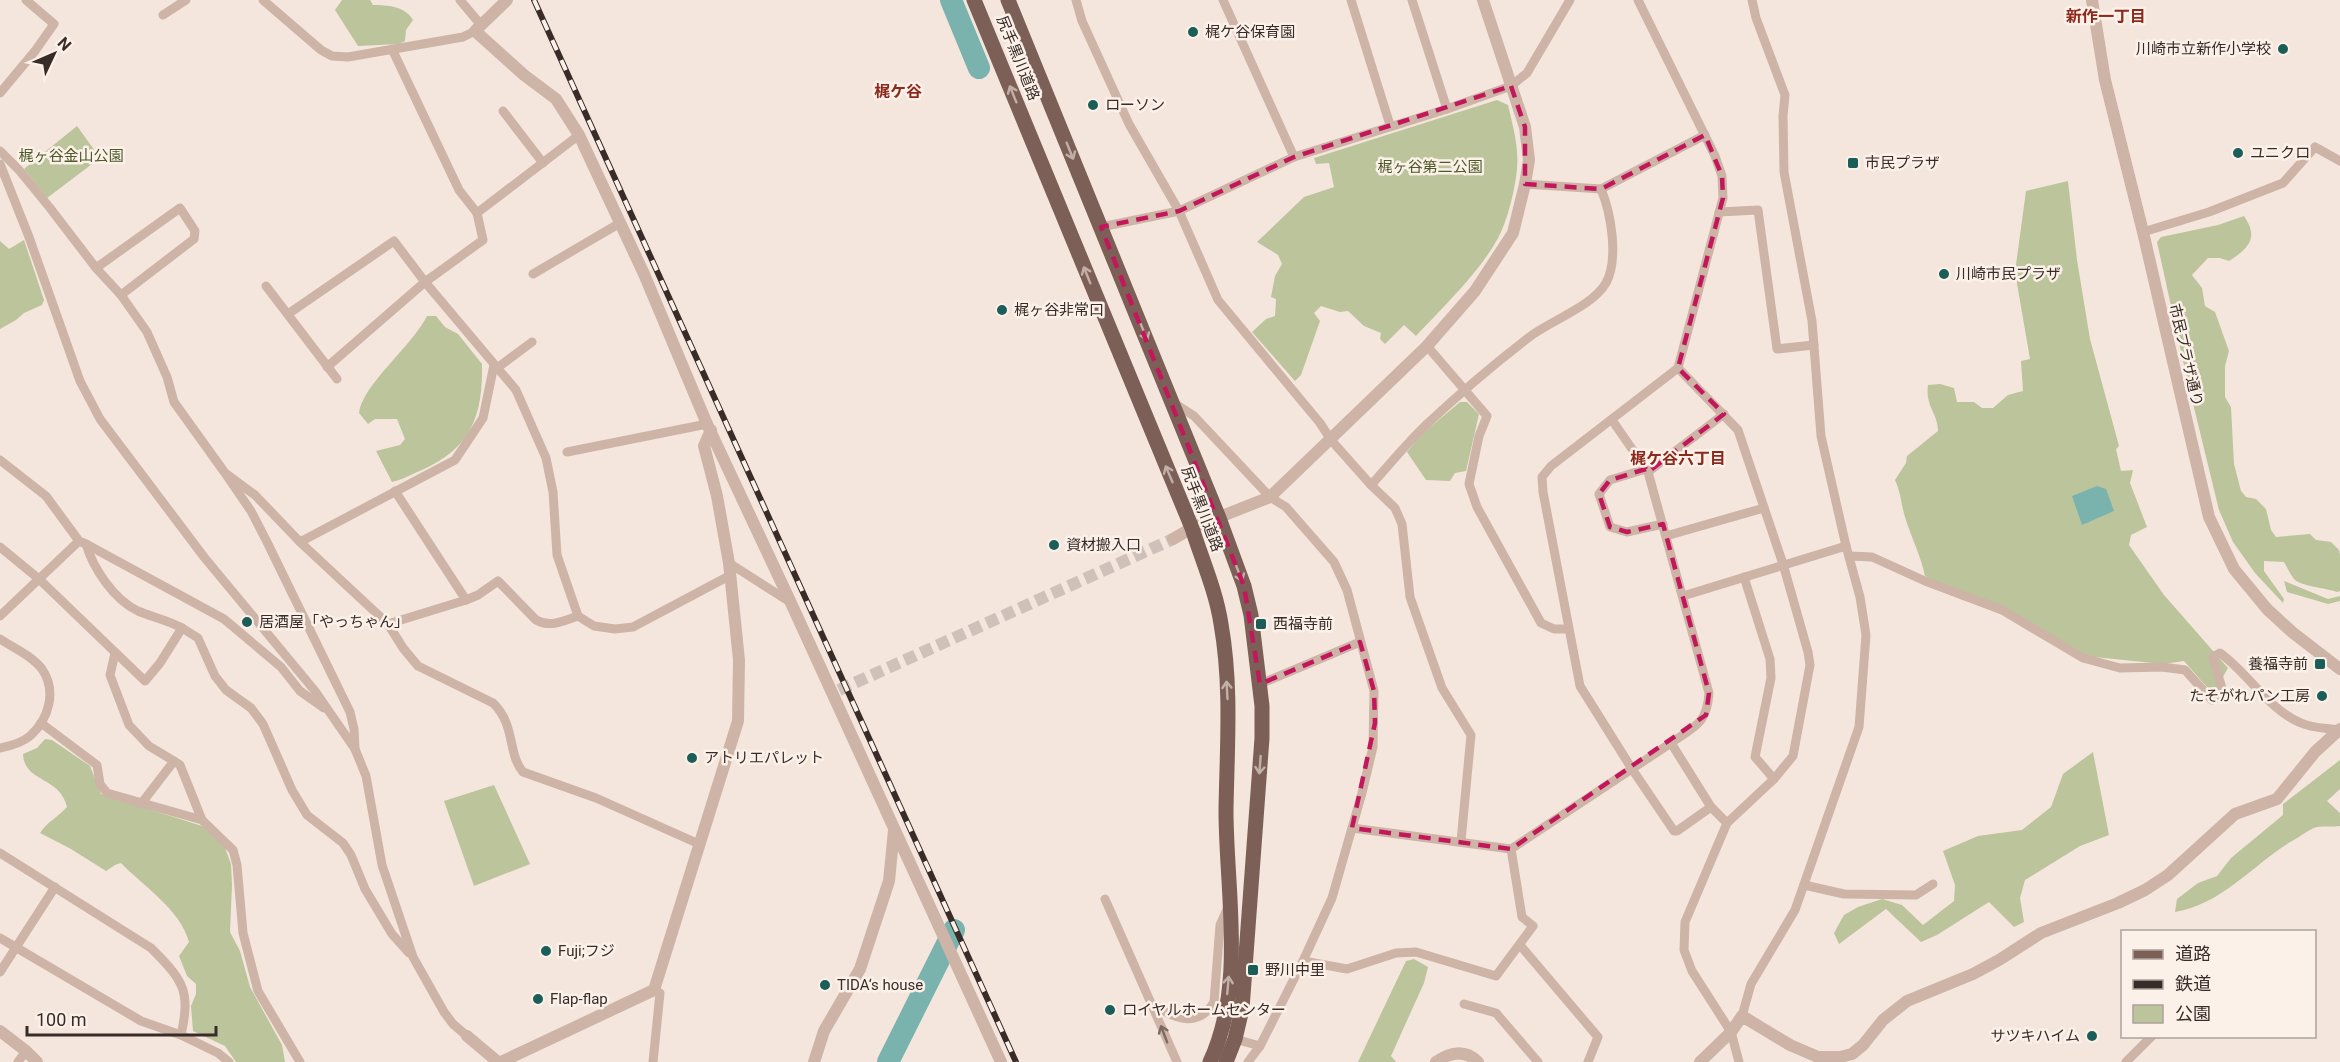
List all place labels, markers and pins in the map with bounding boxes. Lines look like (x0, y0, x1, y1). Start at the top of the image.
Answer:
place label: 梶ケ谷保育園 (1205, 23, 1295, 41)
marker: 梶ケ谷保育園 (1186, 25, 1200, 39)
place label: 川崎市立新作小学校 (2136, 40, 2271, 58)
marker: 川崎市立新作小学校 (2276, 42, 2290, 56)
place label: ローソン (1105, 96, 1165, 114)
marker: ローソン (1086, 98, 1100, 112)
place label: ユニクロ (2250, 144, 2310, 162)
marker: ユニクロ (2231, 146, 2245, 160)
place label: 市民プラザ (1865, 154, 1940, 172)
marker: 市民プラザ (1846, 156, 1860, 170)
place label: 川崎市民プラザ (1956, 265, 2061, 283)
marker: 川崎市民プラザ (1937, 267, 1951, 281)
place label: 梶ヶ谷非常口 (1014, 301, 1104, 319)
marker: 梶ヶ谷非常口 (995, 303, 1009, 317)
place label: 資材搬入口 (1066, 536, 1141, 554)
marker: 資材搬入口 (1047, 538, 1061, 552)
place label: 居酒屋「やっちゃん」 (259, 613, 409, 631)
marker: 居酒屋「やっちゃん」 (240, 615, 254, 629)
place label: 西福寺前 (1273, 615, 1333, 633)
marker: 西福寺前 (1254, 617, 1268, 631)
place label: 養福寺前 (2248, 655, 2308, 673)
marker: 養福寺前 (2313, 657, 2327, 671)
place label: たそがれパン工房 (2189, 687, 2310, 705)
marker: たそがれパン工房 (2315, 689, 2329, 703)
place label: アトリエパレット (704, 749, 824, 767)
marker: アトリエパレット (685, 751, 699, 765)
place label: Fuji;フジ (558, 942, 615, 960)
marker: Fuji;フジ (539, 944, 553, 958)
place label: 野川中里 (1265, 961, 1325, 979)
marker: 野川中里 (1246, 963, 1260, 977)
place label: TIDA‘s house (837, 976, 923, 994)
marker: TIDA‘s house (818, 978, 832, 992)
place label: Flap-flap (550, 990, 608, 1008)
marker: Flap-flap (531, 992, 545, 1006)
place label: ロイヤルホームセンター (1122, 1001, 1286, 1019)
marker: ロイヤルホームセンター (1103, 1003, 1117, 1017)
place label: サツキハイム (1991, 1027, 2080, 1045)
marker: サツキハイム (2085, 1029, 2099, 1043)

